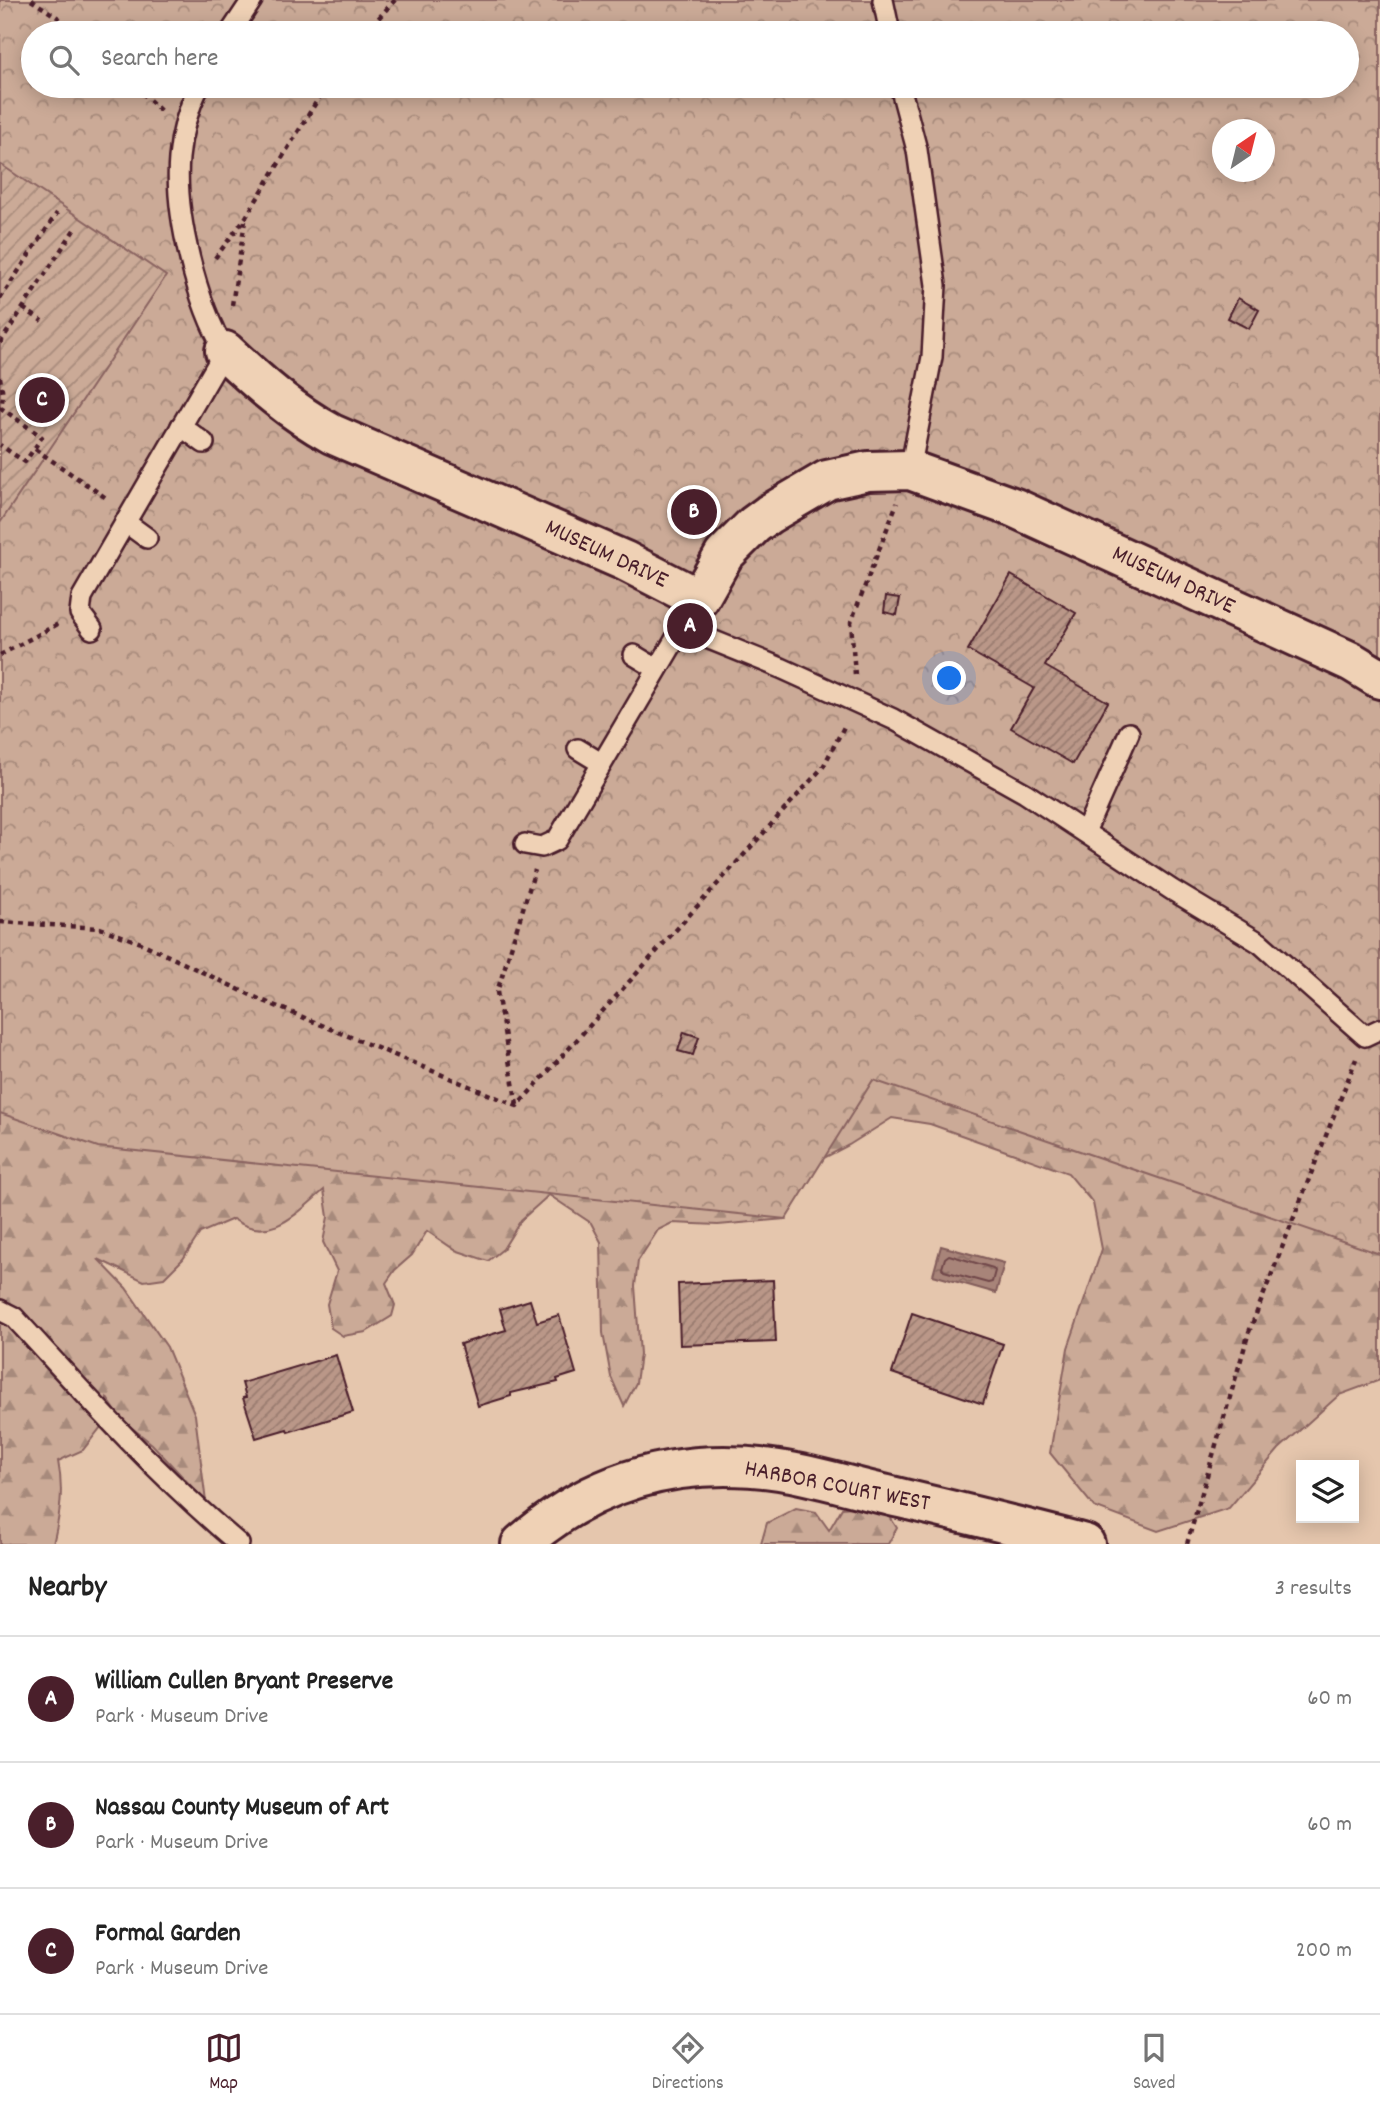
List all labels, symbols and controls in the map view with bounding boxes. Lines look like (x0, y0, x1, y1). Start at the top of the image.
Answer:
search box (21, 21, 1359, 98)
icon: search (45, 41, 83, 79)
text: Search here (101, 41, 219, 78)
north arrow (1212, 119, 1275, 182)
pin: C (19, 374, 65, 426)
pin: B (671, 486, 717, 538)
street label: MUSEUM DRIVE (539, 512, 673, 598)
street label: MUSEUM DRIVE (1106, 538, 1240, 624)
pin: A (667, 600, 713, 652)
your location (932, 661, 966, 695)
street label: HARBOR COURT WEST (741, 1452, 933, 1522)
map controls (1296, 1460, 1359, 1523)
button: layers (1296, 1460, 1359, 1523)
text: Nearby (28, 1568, 106, 1611)
text: 3 results (1275, 1573, 1352, 1606)
text: William Cullen Bryant Preserve (95, 1664, 393, 1701)
text: A (45, 1683, 57, 1716)
text: 60 m (1307, 1683, 1352, 1716)
text: Park · Museum Drive (95, 1701, 269, 1734)
text: Nassau County Museum of Art (95, 1790, 389, 1827)
text: B (46, 1809, 56, 1842)
text: 60 m (1307, 1809, 1352, 1842)
text: Park · Museum Drive (95, 1827, 269, 1860)
text: Formal Garden (95, 1916, 241, 1953)
text: C (45, 1935, 57, 1968)
text: 200 m (1296, 1935, 1352, 1968)
text: Park · Museum Drive (95, 1953, 269, 1986)
tab: Map (205, 2029, 243, 2098)
tab: Directions (652, 2029, 724, 2098)
tab: Saved (1133, 2029, 1175, 2098)

